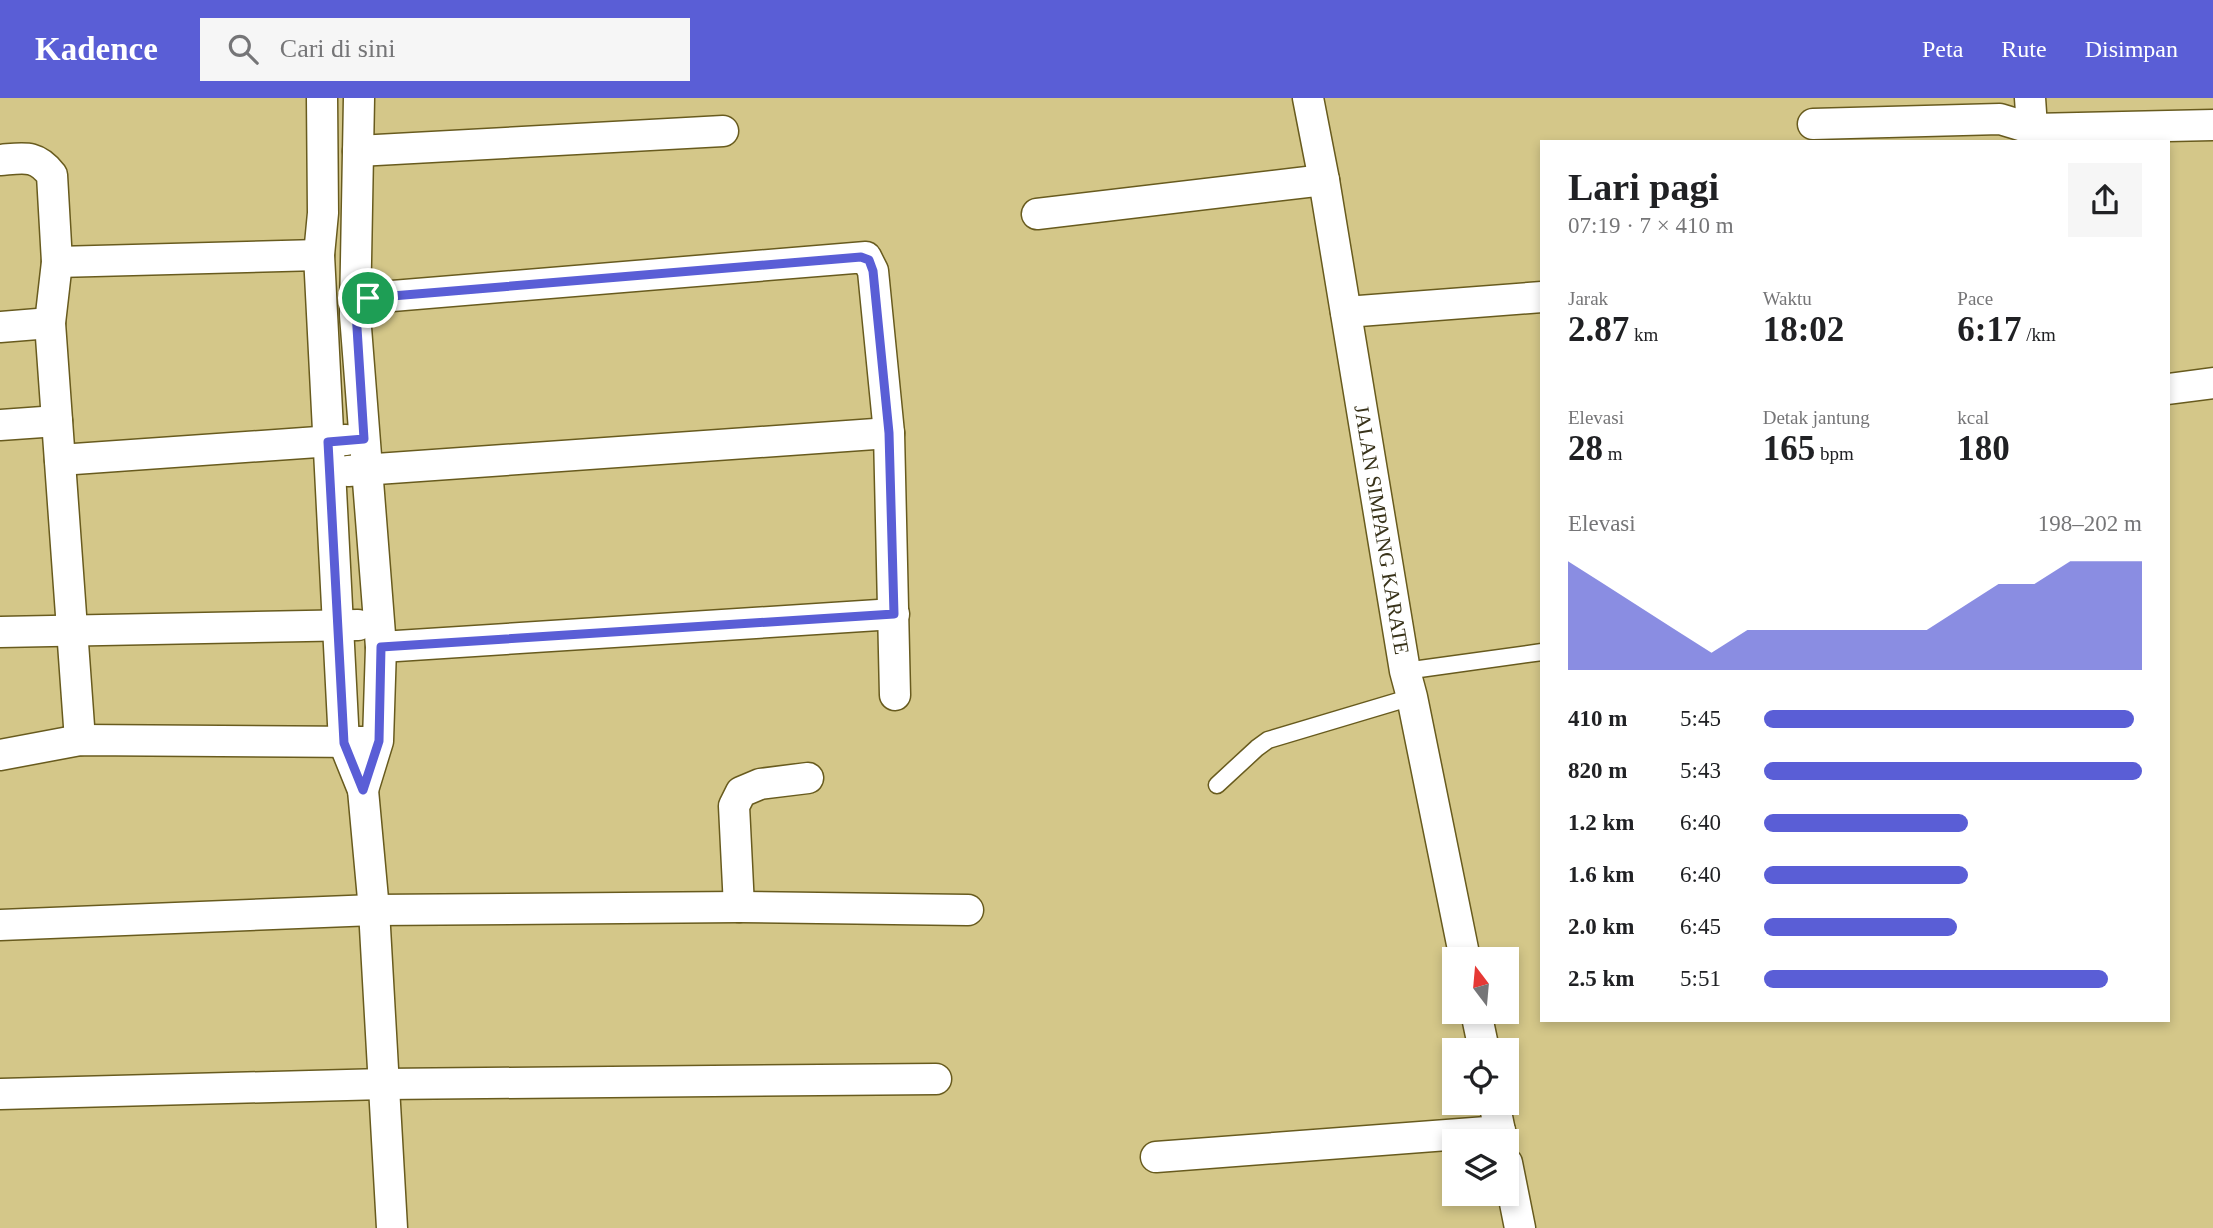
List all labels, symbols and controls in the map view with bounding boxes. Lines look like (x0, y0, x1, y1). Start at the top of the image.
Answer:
search box (200, 18, 690, 81)
icon: search (224, 30, 262, 68)
text: Kadence (35, 31, 158, 67)
text: Cari di sini (280, 34, 395, 63)
text: Peta (1922, 36, 1963, 62)
text: Rute (2001, 36, 2047, 62)
text: Disimpan (2085, 36, 2178, 62)
button: share (2068, 163, 2142, 237)
text: Lari pagi (1568, 166, 1719, 208)
text: 07:19 · 7 × 410 m (1568, 213, 1734, 238)
pin (338, 268, 398, 328)
icon: arrive (349, 279, 387, 317)
text: Jarak (1568, 288, 1608, 309)
text: Waktu (1763, 288, 1812, 309)
text: Pace (1957, 288, 1993, 309)
text: 2.87 (1568, 310, 1629, 349)
text: 18:02 (1763, 310, 1844, 349)
text: 6:17 (1957, 310, 2021, 349)
text: km (1629, 324, 1658, 345)
text: /km (2021, 324, 2056, 345)
street label: JALAN SIMPANG KARATE (1349, 403, 1414, 656)
text: Elevasi (1568, 407, 1624, 428)
text: Detak jantung (1763, 407, 1870, 428)
text: kcal (1957, 407, 1989, 428)
text: 28 (1568, 429, 1603, 468)
text: 165 (1763, 429, 1815, 468)
text: 180 (1957, 429, 2010, 468)
text: m (1603, 443, 1623, 464)
text: bpm (1815, 443, 1854, 464)
text: Elevasi (1568, 511, 1636, 536)
text: 198–202 m (2038, 511, 2142, 536)
text: 410 m (1568, 706, 1627, 731)
text: 5:45 (1680, 706, 1721, 731)
text: 820 m (1568, 758, 1627, 783)
text: 5:43 (1680, 758, 1721, 783)
text: 1.2 km (1568, 810, 1634, 835)
text: 6:40 (1680, 810, 1721, 835)
text: 1.6 km (1568, 862, 1634, 887)
text: 6:40 (1680, 862, 1721, 887)
text: 2.0 km (1568, 914, 1634, 939)
text: 6:45 (1680, 914, 1721, 939)
north arrow (1442, 947, 1519, 1024)
map controls (1442, 947, 1519, 1206)
text: 2.5 km (1568, 966, 1634, 991)
text: 5:51 (1680, 966, 1721, 991)
button: locate (1442, 1038, 1519, 1115)
button: layers (1442, 1129, 1519, 1206)

